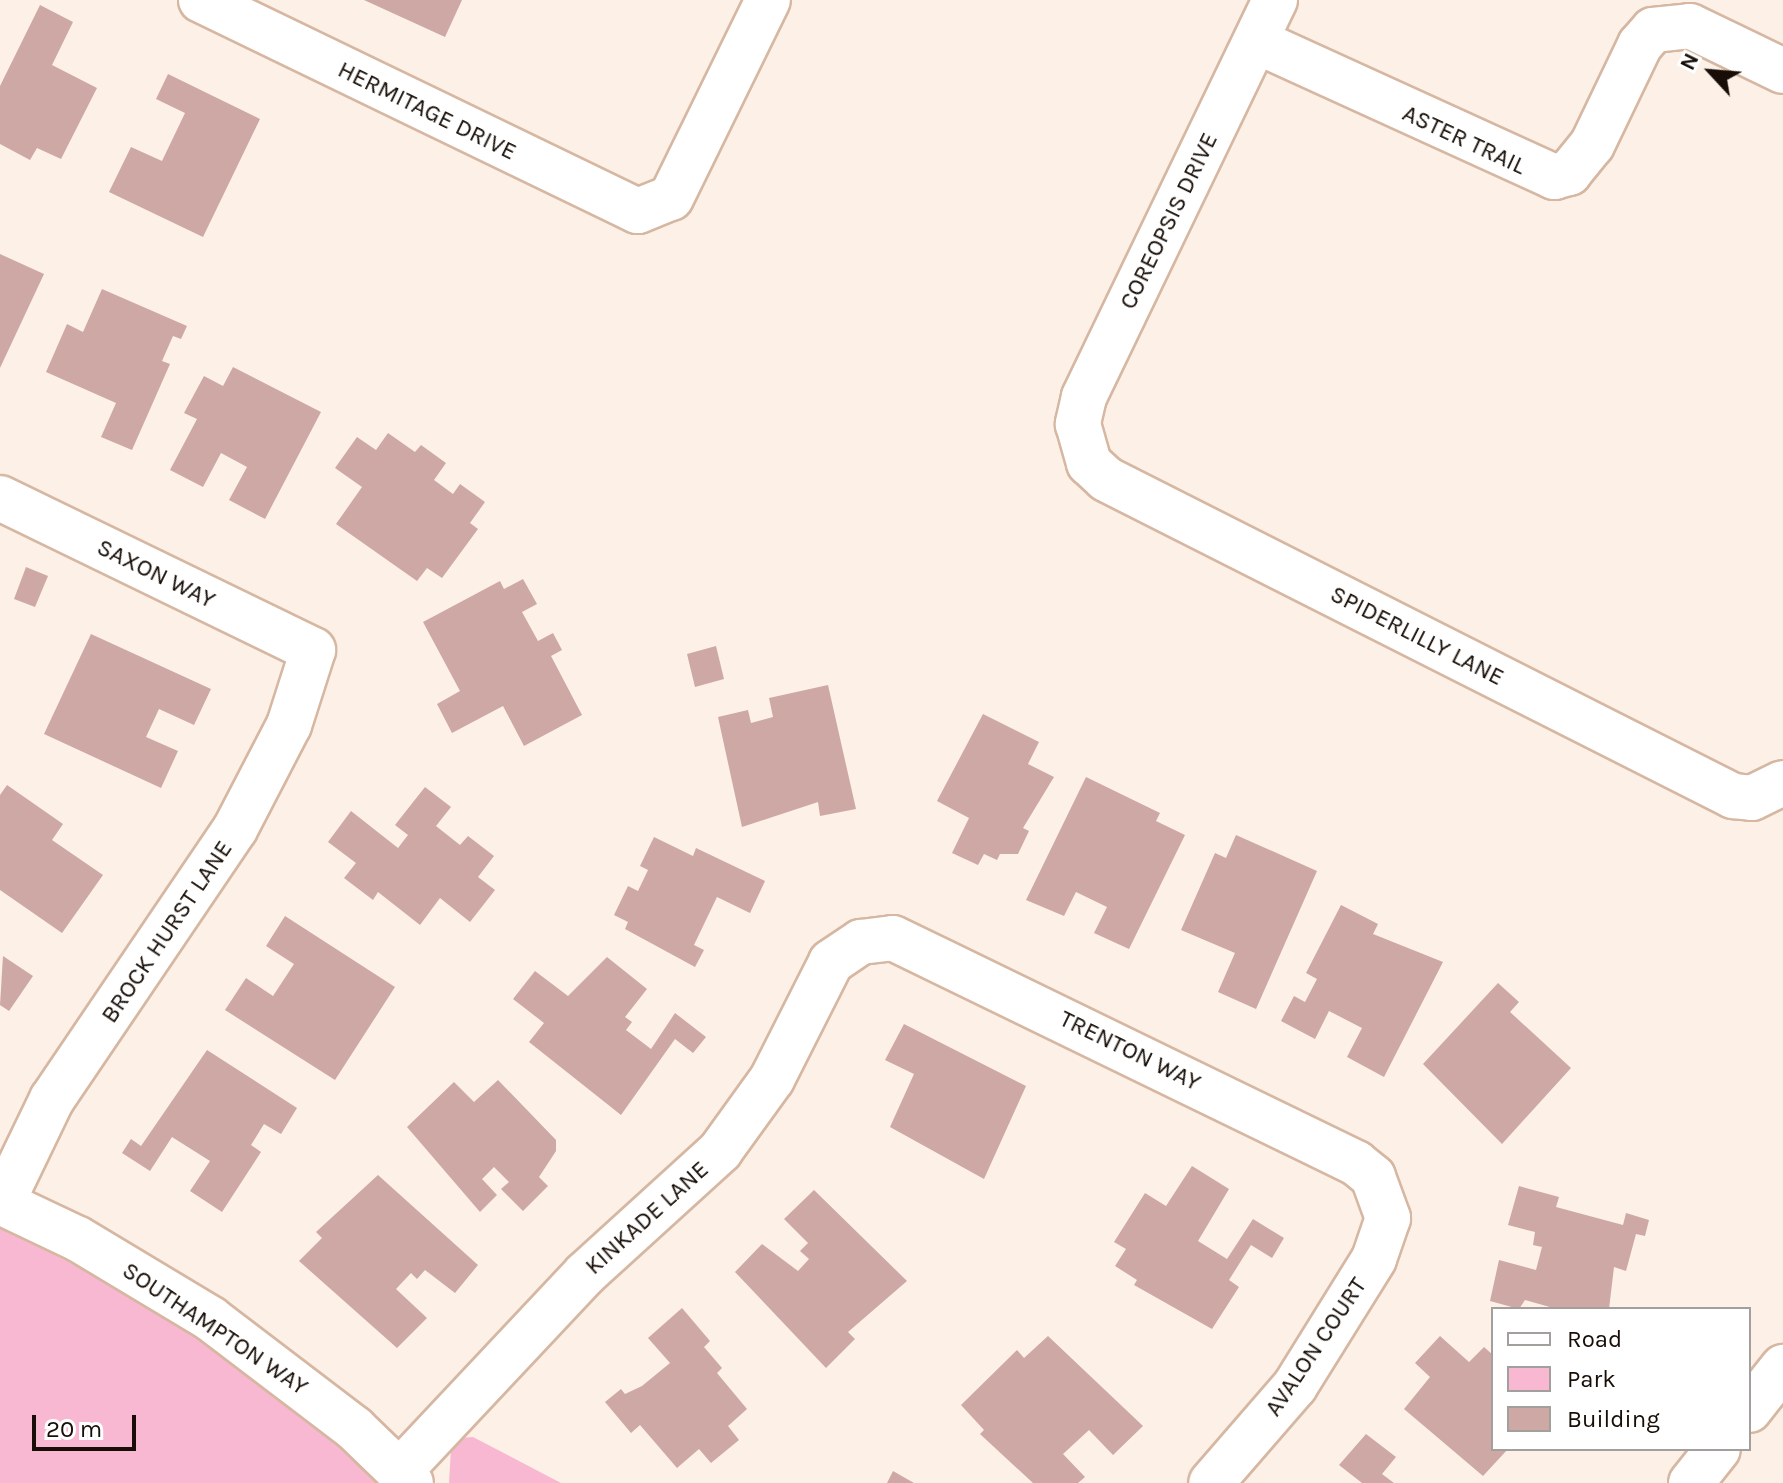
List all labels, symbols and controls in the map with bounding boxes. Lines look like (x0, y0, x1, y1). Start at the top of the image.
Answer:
north arrow (1671, 32, 1751, 112)
text: N (1674, 49, 1705, 74)
street label: HERMITAGE DRIVE (333, 55, 521, 167)
street label: ASTER TRAIL (1398, 99, 1530, 181)
street label: COREOPSIS DRIVE (1114, 128, 1224, 314)
street label: SAXON WAY (92, 533, 220, 615)
street label: SPIDERLILLY LANE (1325, 580, 1509, 692)
street label: BROCK HURST LANE (95, 835, 239, 1029)
street label: TRENTON WAY (1055, 1004, 1205, 1098)
street label: KINKADE LANE (579, 1155, 715, 1281)
street label: SOUTHAMPTON WAY (117, 1256, 313, 1402)
street label: AVALON COURT (1259, 1272, 1373, 1422)
legend (1491, 1307, 1751, 1451)
text: Road (1567, 1325, 1622, 1353)
text: Park (1567, 1365, 1616, 1393)
scale bar (36, 1399, 140, 1449)
text: Building (1567, 1405, 1660, 1433)
text: 20 m (46, 1415, 102, 1443)

